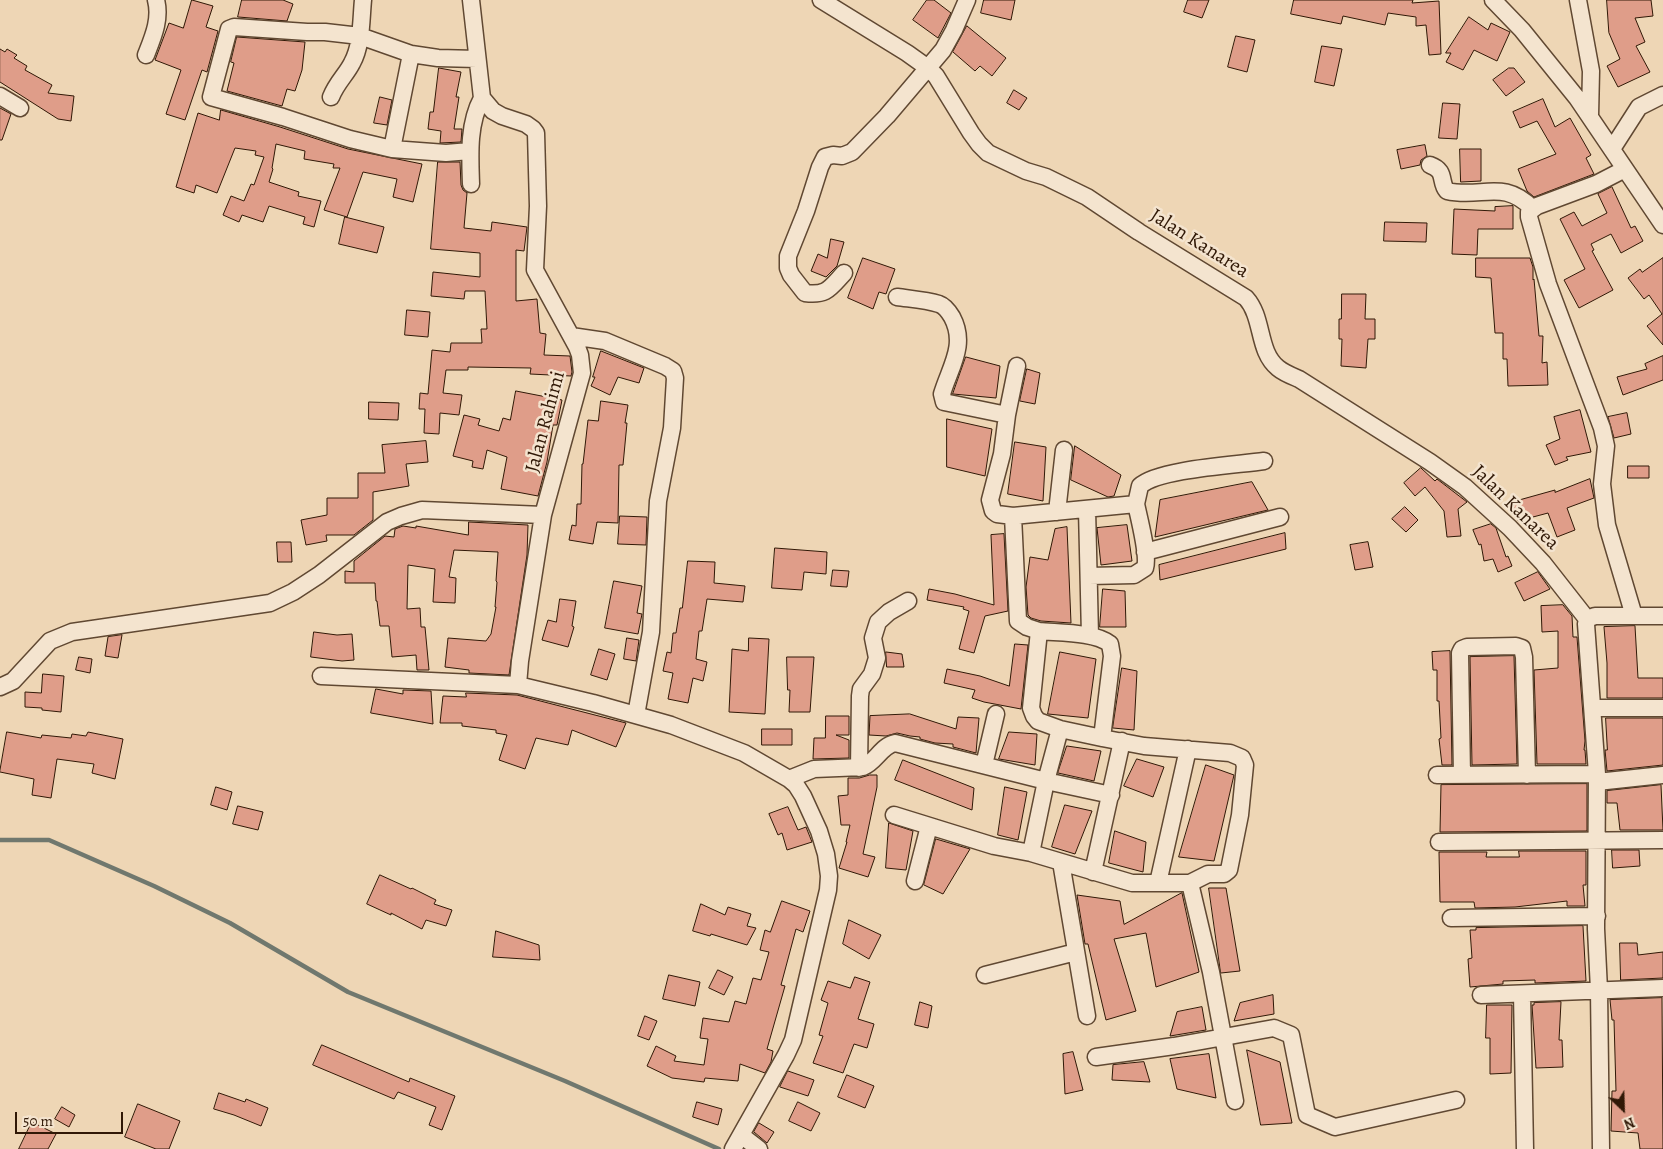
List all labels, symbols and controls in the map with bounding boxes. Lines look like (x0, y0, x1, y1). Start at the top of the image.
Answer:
street label: Jalan Kanarea (1145, 204, 1253, 284)
street label: Jalan Rahimi (521, 369, 571, 475)
street label: Jalan Kanarea (1466, 460, 1564, 556)
north arrow (1598, 1084, 1648, 1134)
scale bar (18, 1102, 125, 1134)
text: 50 m (23, 1111, 53, 1131)
text: N (1621, 1112, 1638, 1134)

